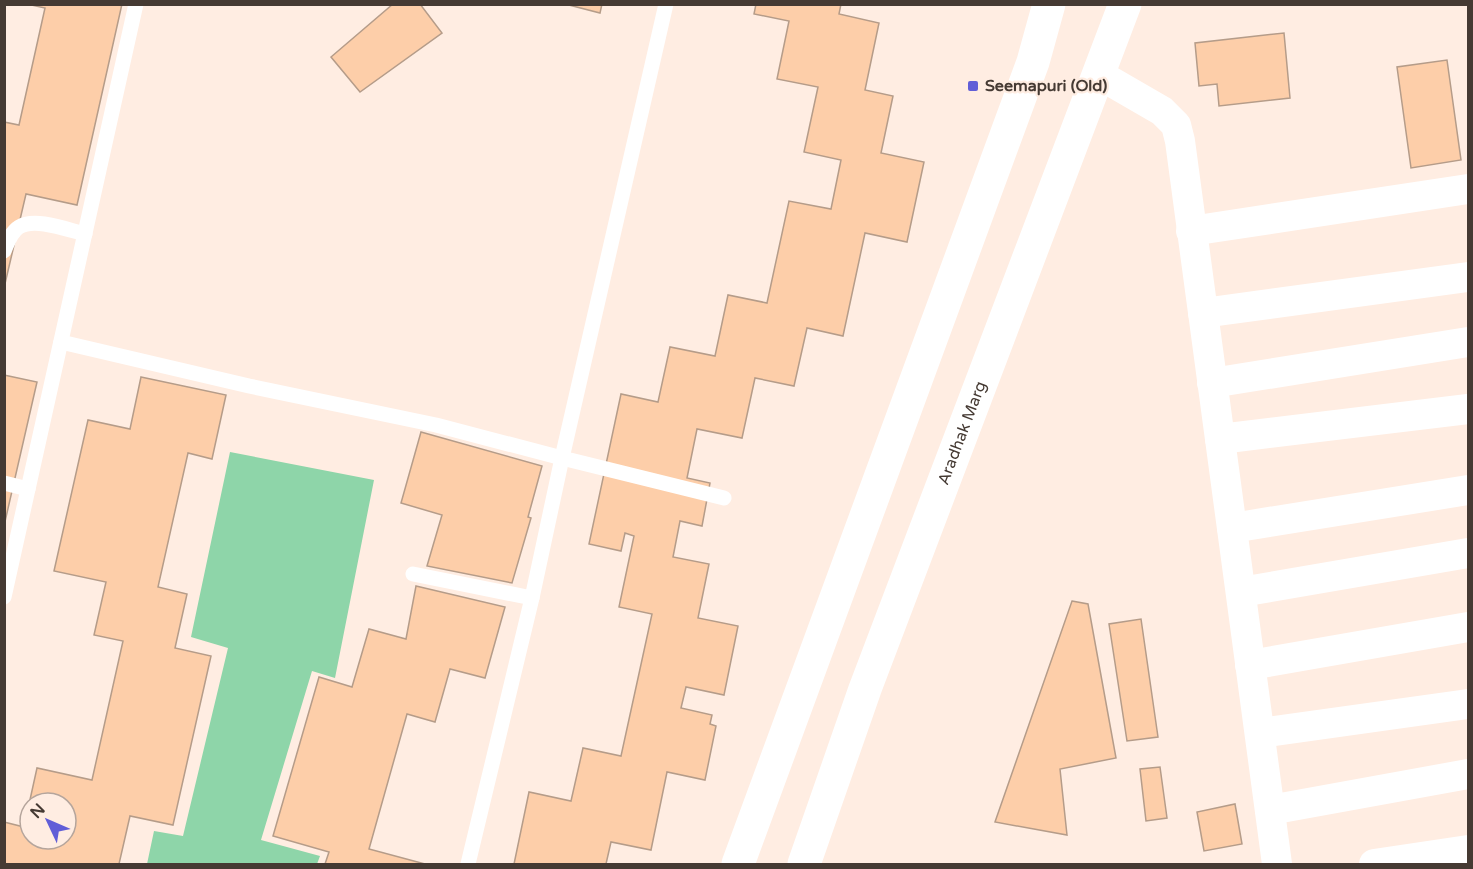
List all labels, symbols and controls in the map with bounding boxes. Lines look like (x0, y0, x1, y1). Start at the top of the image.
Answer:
place label: Seemapuri (Old) (985, 76, 1107, 96)
marker: Seemapuri (Old) (966, 79, 980, 93)
street label: Aradhak Marg (933, 379, 991, 488)
north arrow (18, 791, 78, 851)
text: N (26, 800, 50, 823)

